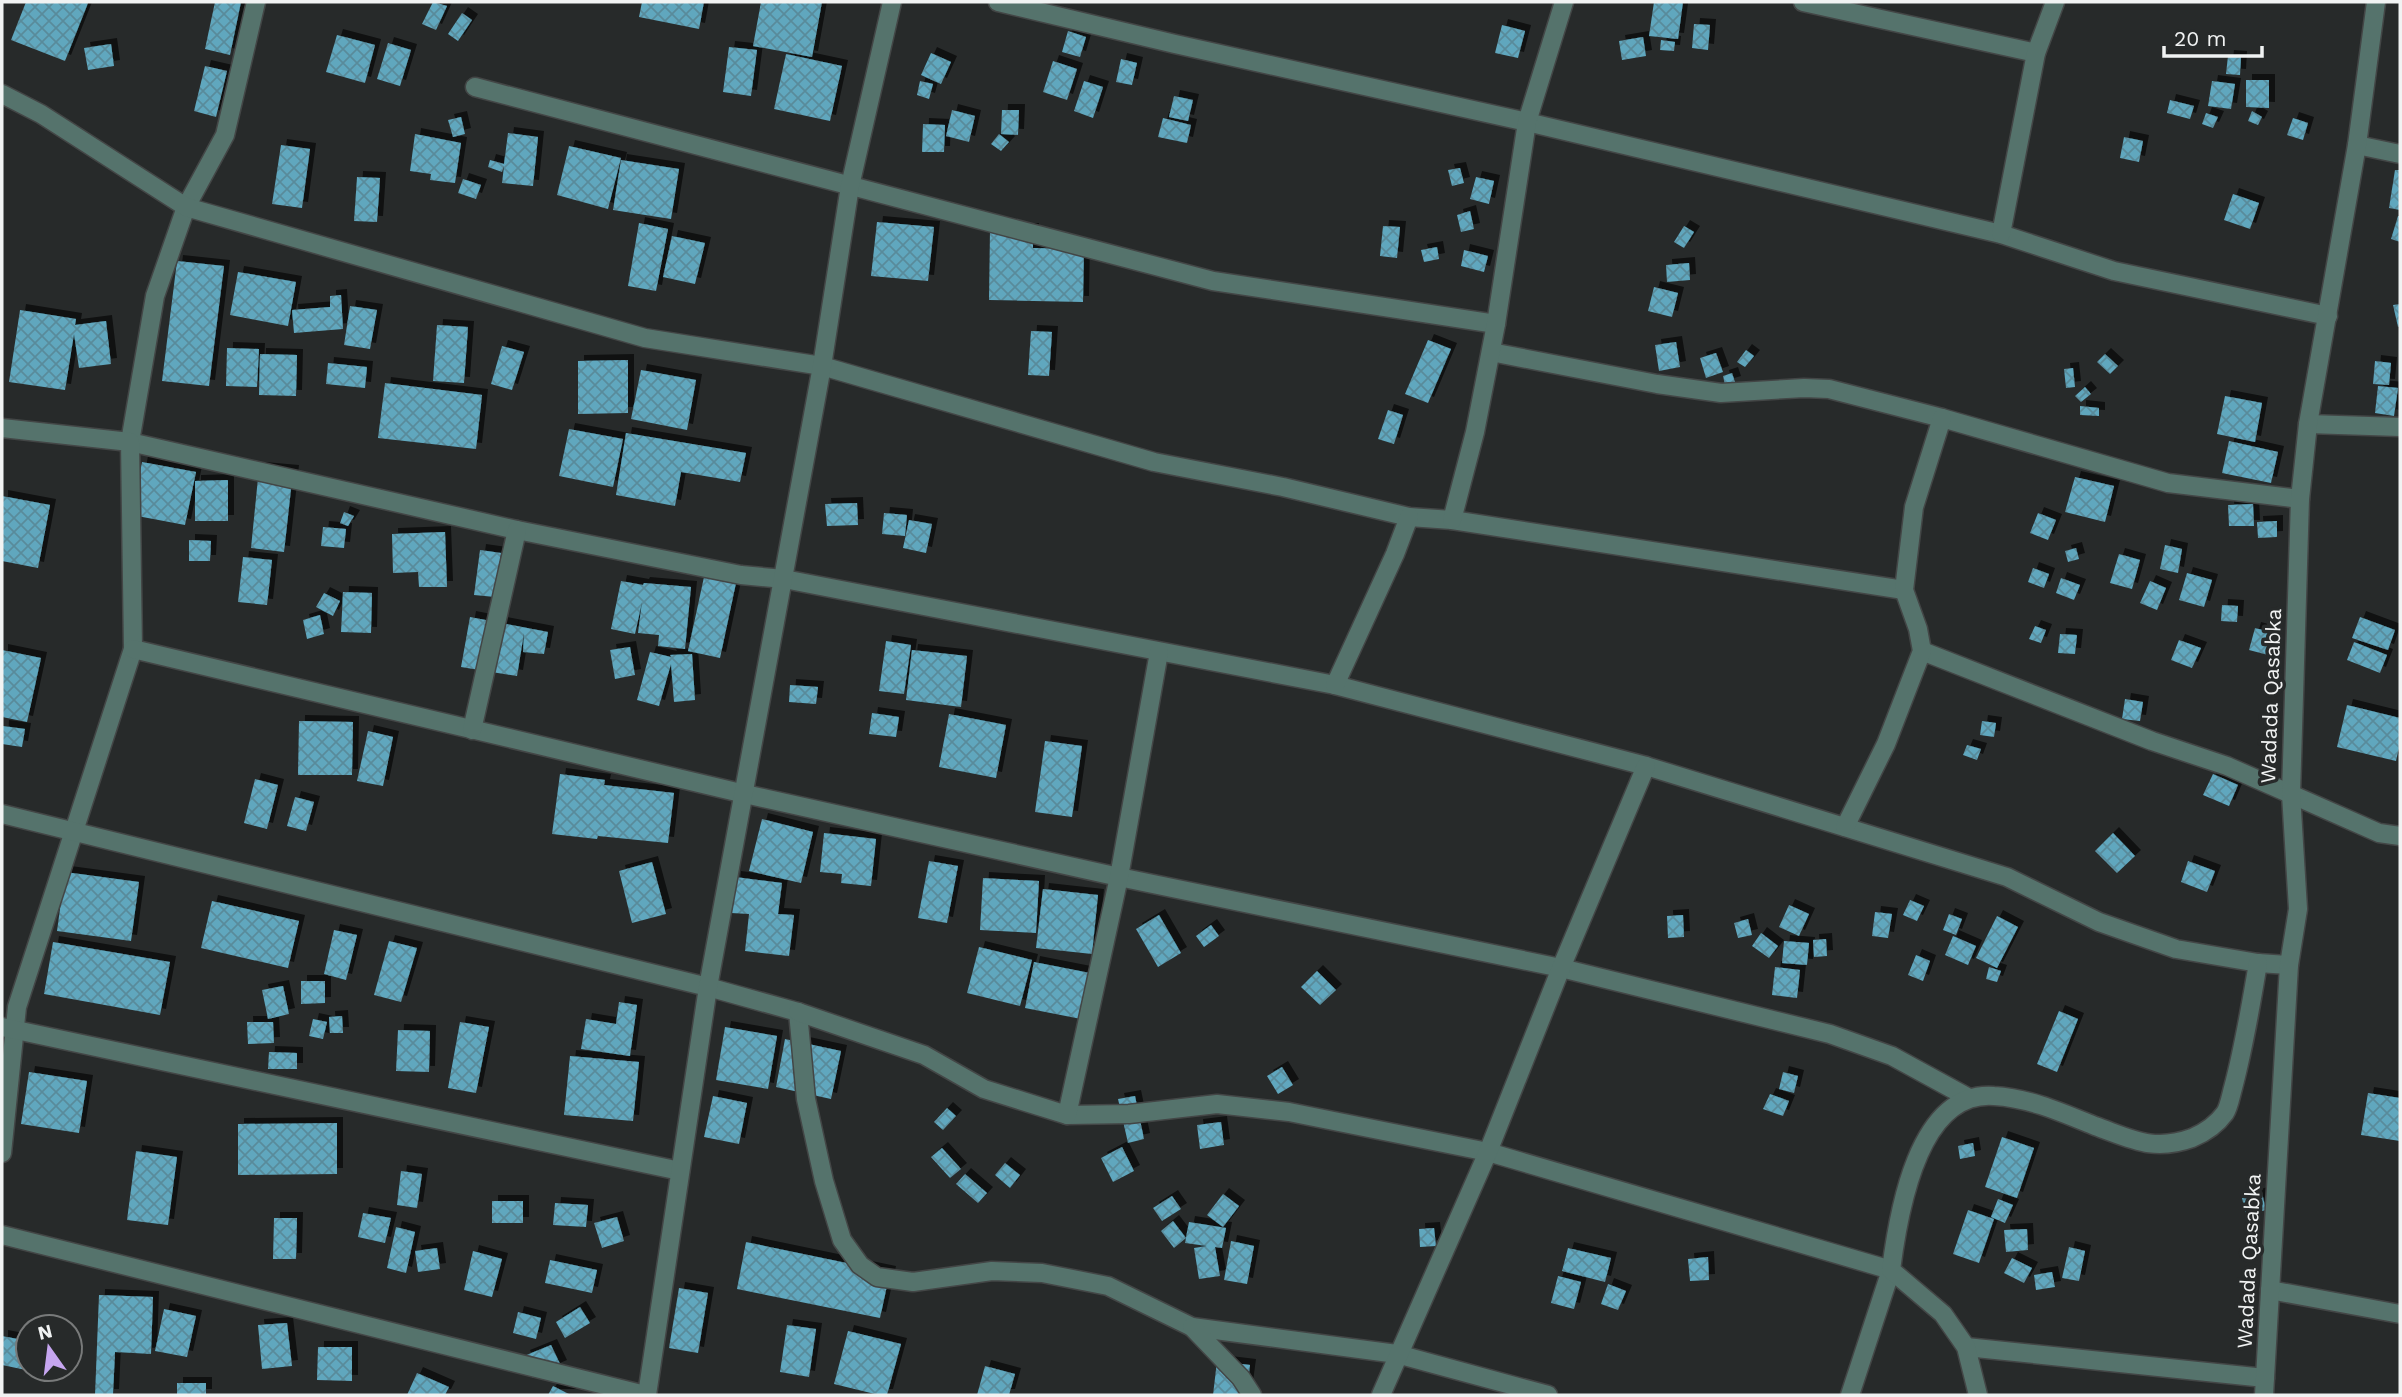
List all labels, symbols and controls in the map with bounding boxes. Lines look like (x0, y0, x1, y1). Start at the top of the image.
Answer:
scale bar (2164, 14, 2262, 58)
text: 20 m (2174, 26, 2226, 51)
street label: Wadada Qasabka (2255, 608, 2286, 784)
street label: Wadada Qasabka (2231, 1173, 2266, 1349)
north arrow (14, 1313, 84, 1383)
text: N (35, 1319, 55, 1345)

